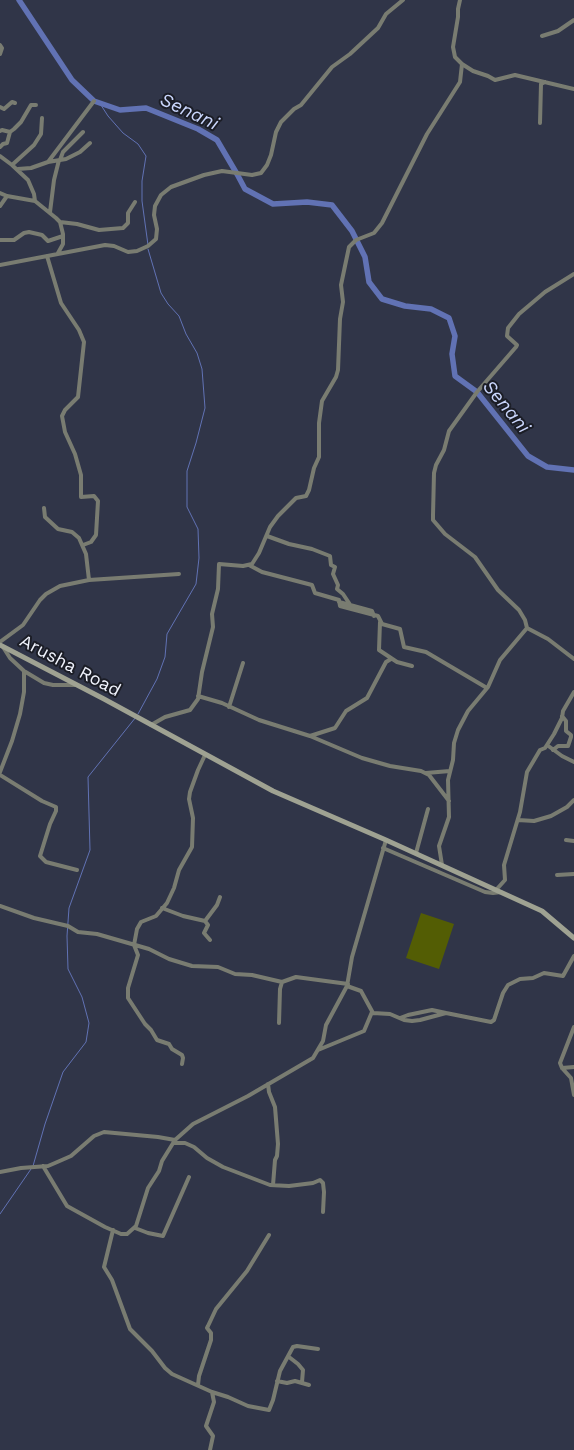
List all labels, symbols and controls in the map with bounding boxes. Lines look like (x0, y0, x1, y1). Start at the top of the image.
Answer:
water label: Senani (156, 88, 222, 136)
water label: Senani (477, 376, 535, 438)
street label: Arusha Road (16, 630, 124, 702)

